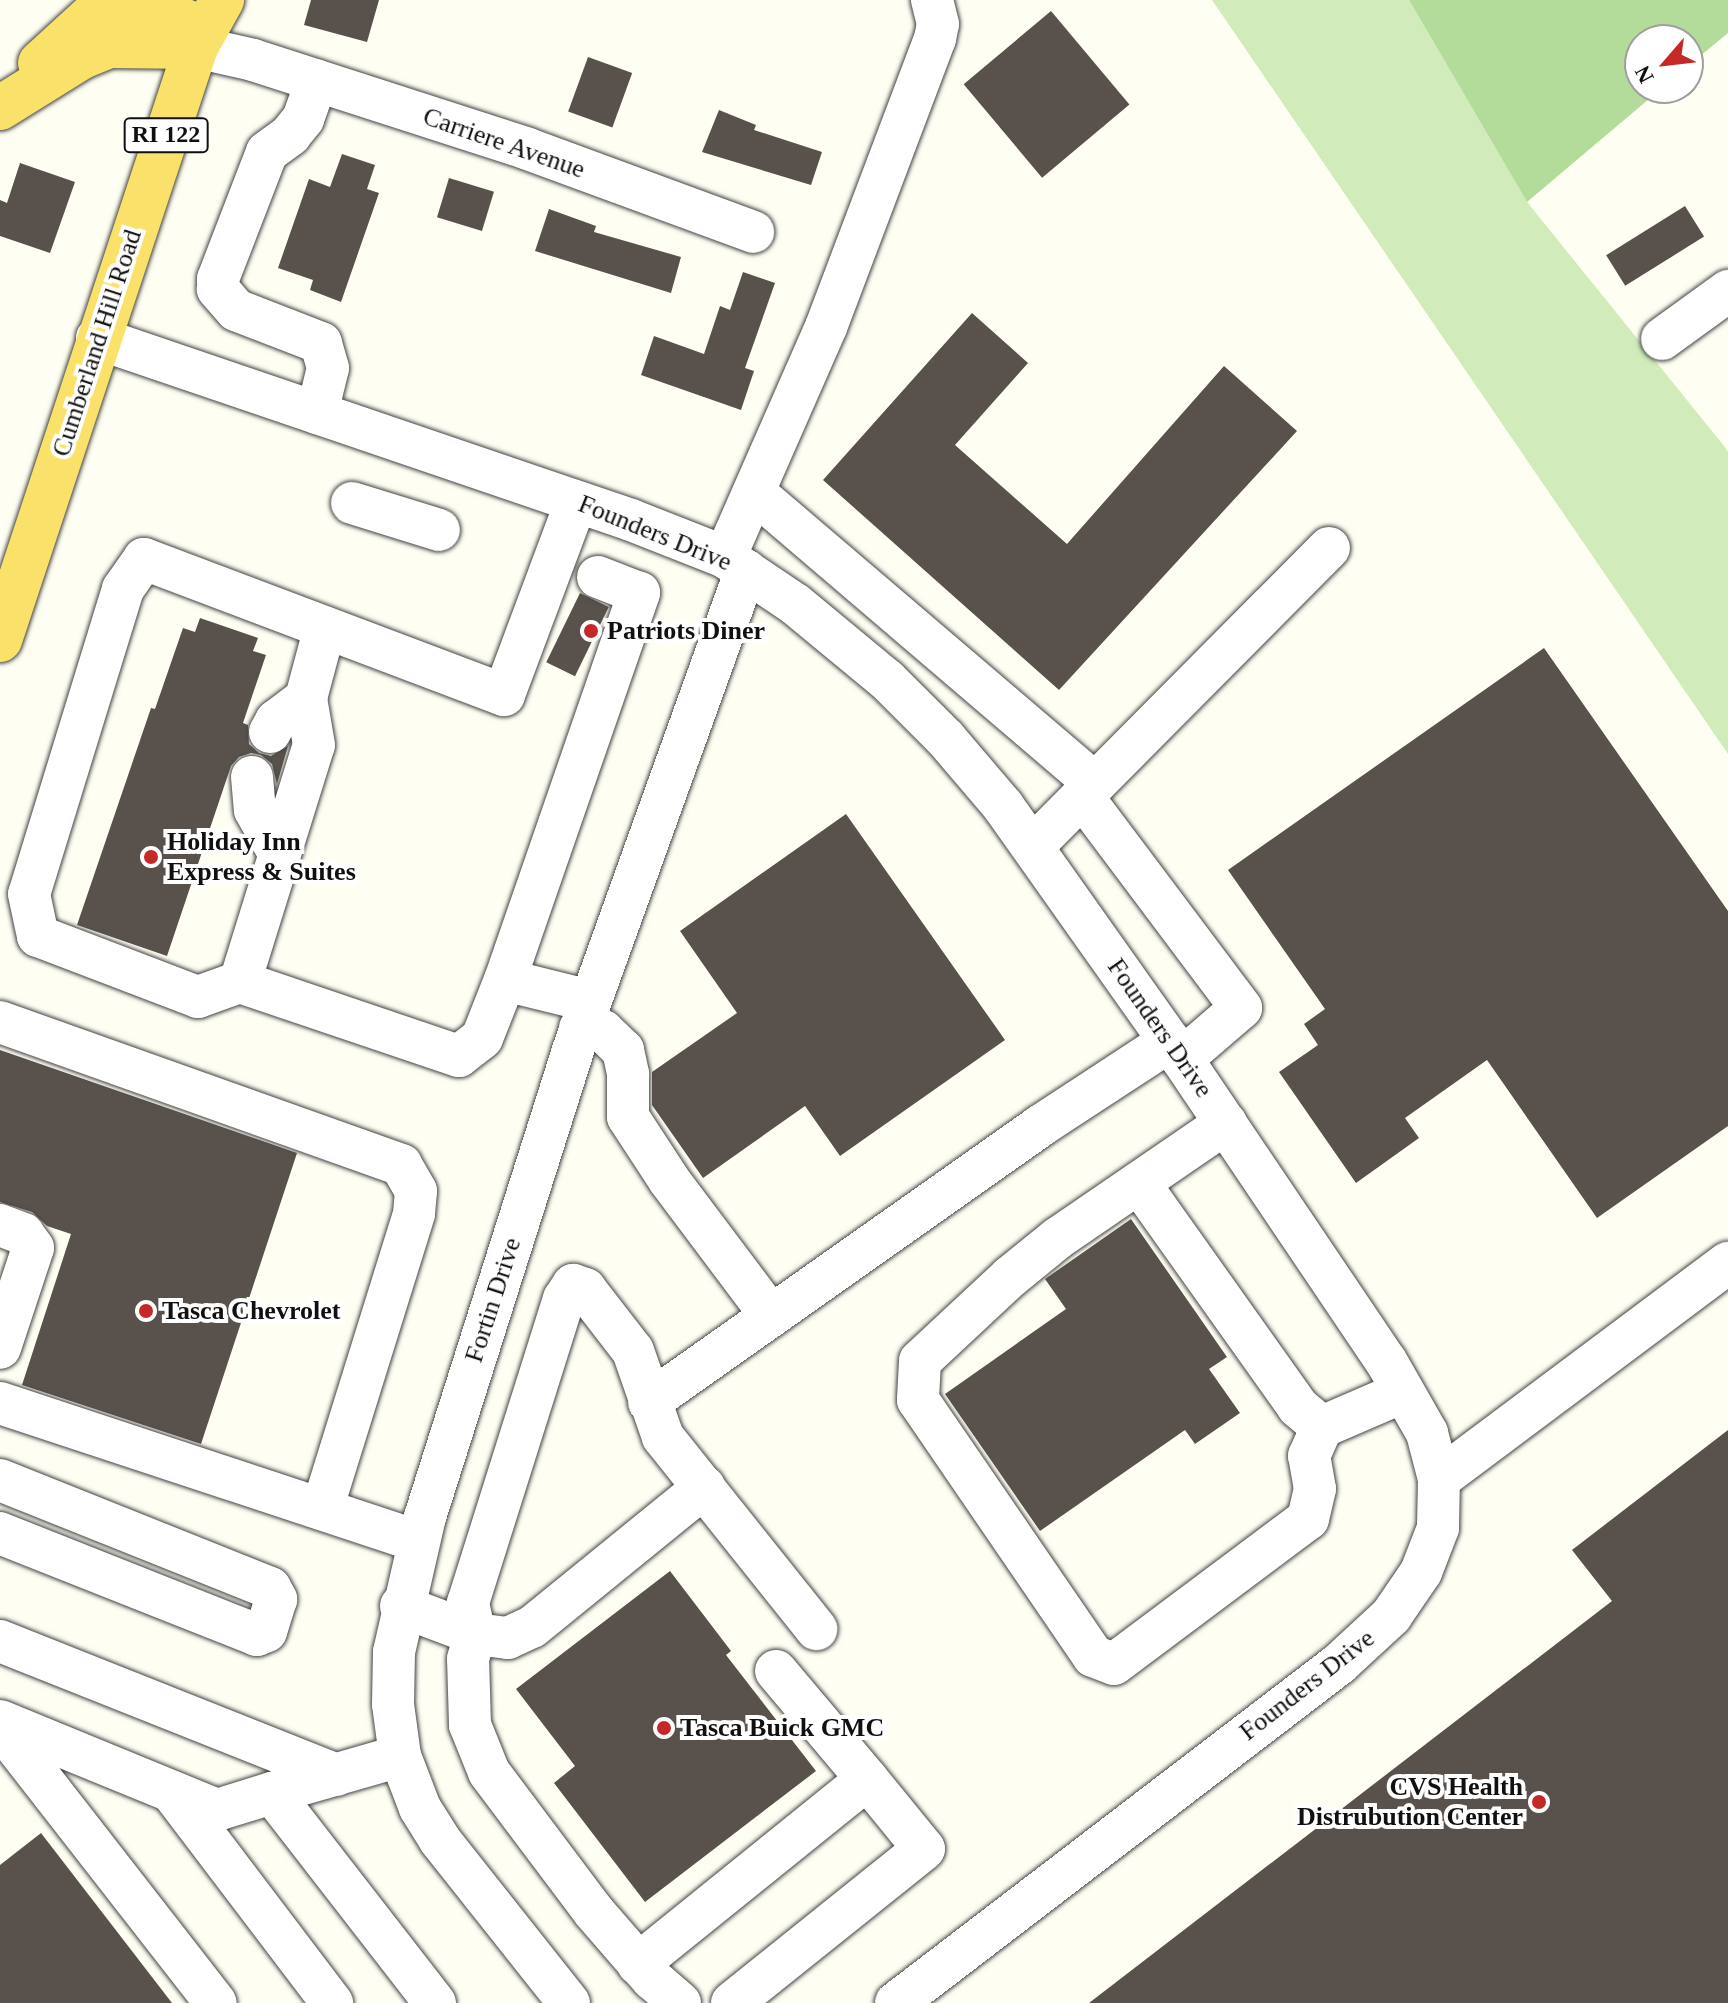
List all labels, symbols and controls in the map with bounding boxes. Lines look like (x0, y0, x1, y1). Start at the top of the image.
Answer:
north arrow (1624, 24, 1704, 104)
text: N (1629, 62, 1659, 87)
street label: Carriere Avenue (418, 100, 590, 186)
road number: RI 122 (122, 115, 210, 155)
street label: Cumberland Hill Road (46, 226, 148, 460)
street label: Founders Drive (574, 488, 736, 578)
place label: Patriots Diner (607, 615, 765, 647)
marker: Patriots Diner (582, 622, 600, 640)
place label: Holiday Inn Express & Suites (167, 826, 356, 888)
marker: Holiday Inn Express & Suites (142, 848, 160, 866)
street label: Founders Drive (1101, 953, 1219, 1103)
street label: Fortin Drive (458, 1234, 528, 1366)
place label: Tasca Chevrolet (162, 1295, 340, 1327)
marker: Tasca Chevrolet (137, 1302, 155, 1320)
street label: Founders Drive (1233, 1623, 1381, 1747)
place label: Tasca Buick GMC (680, 1712, 884, 1744)
marker: Tasca Buick GMC (655, 1719, 673, 1737)
place label: CVS Health Distrubution Center (1297, 1771, 1523, 1832)
marker: CVS Health Distrubution Center (1530, 1793, 1548, 1811)

